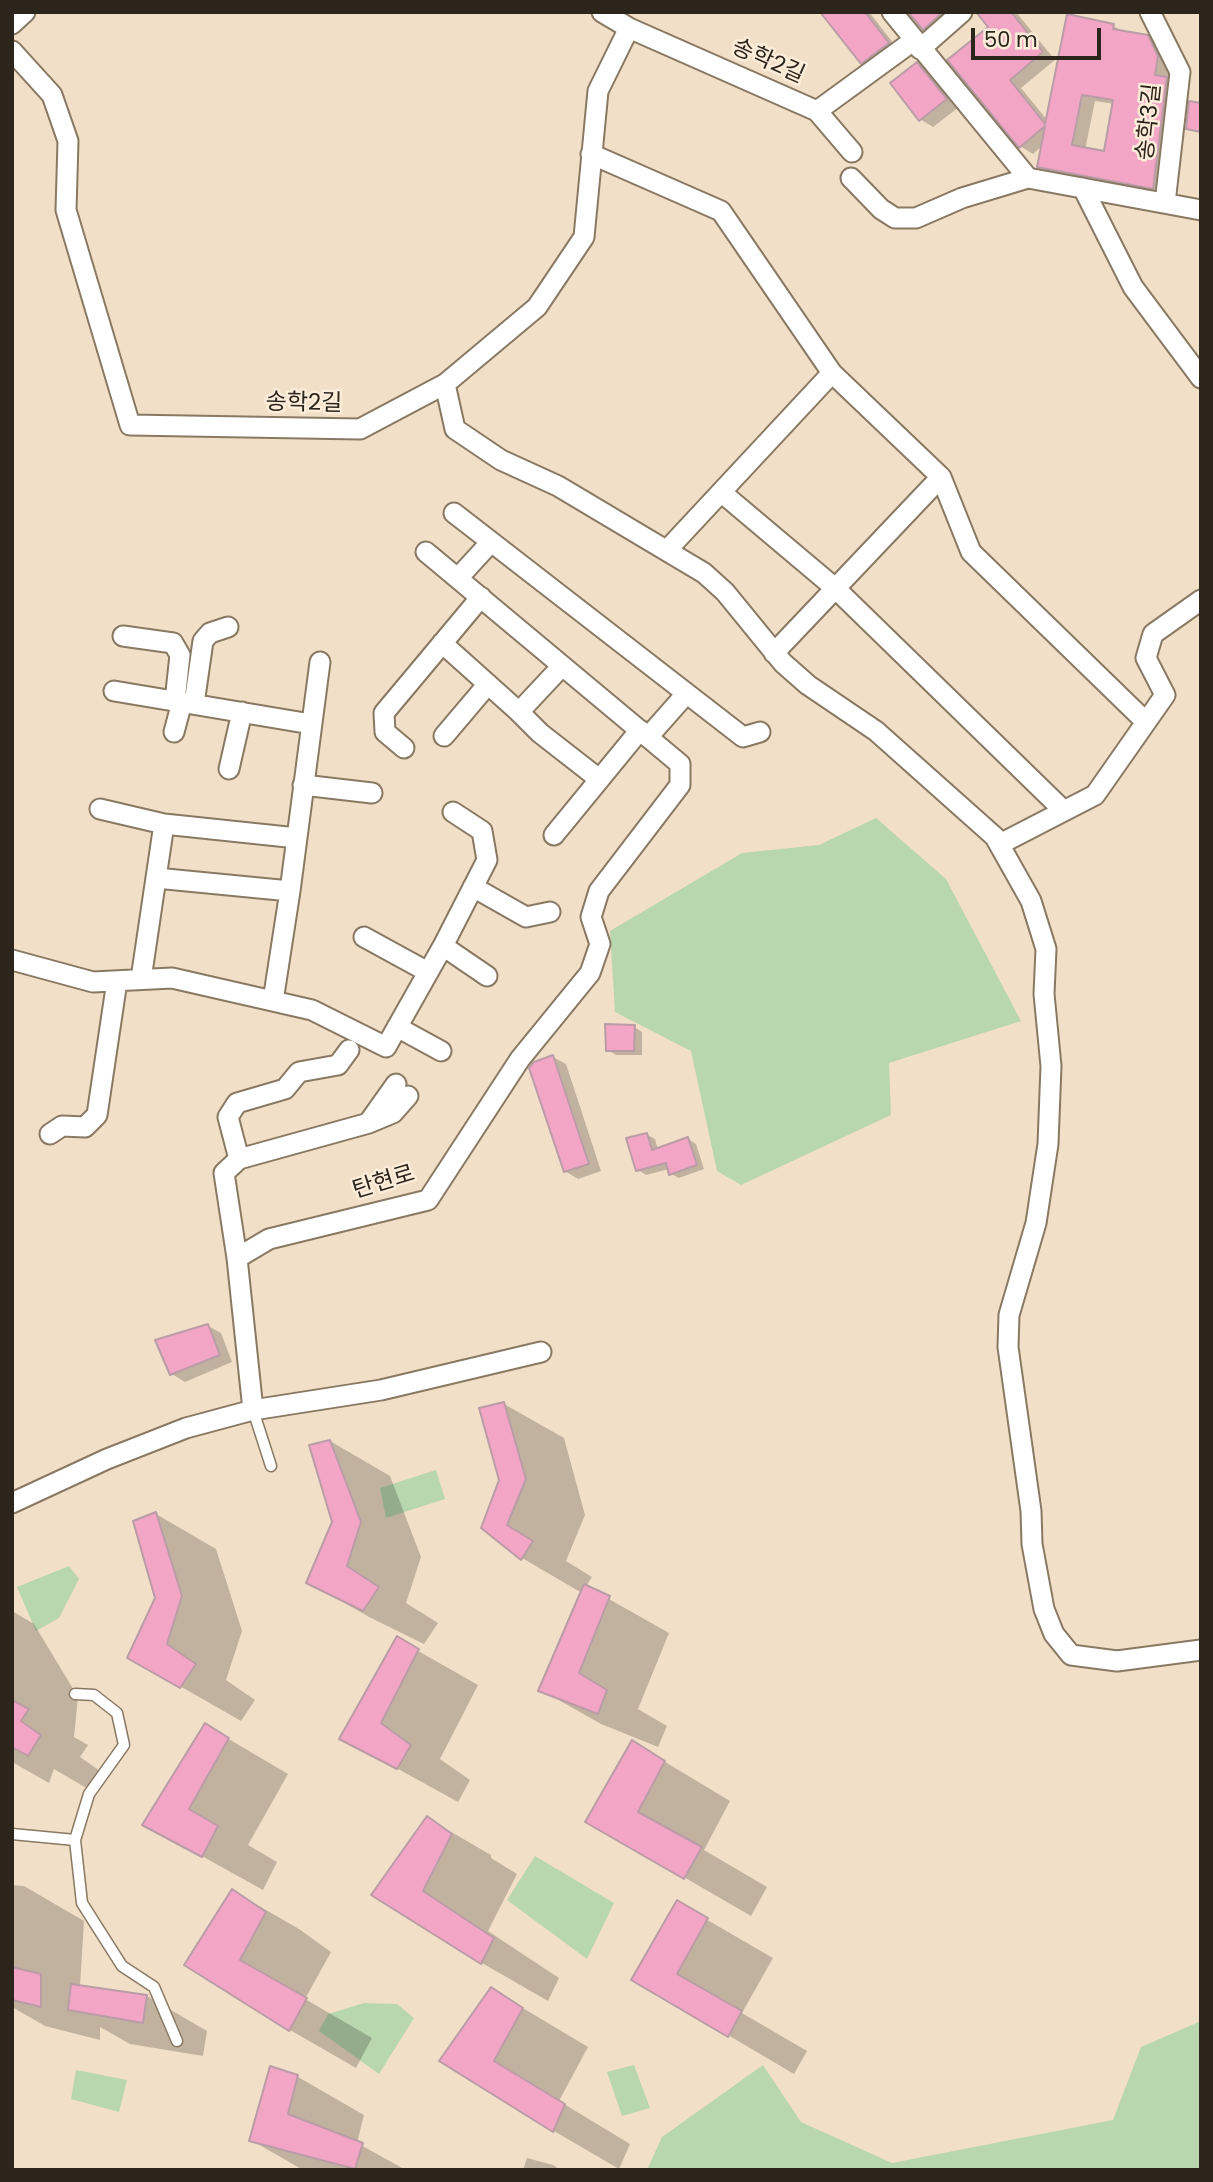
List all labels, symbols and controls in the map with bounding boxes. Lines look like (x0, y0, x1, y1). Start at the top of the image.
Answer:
scale bar (975, 14, 1104, 58)
text: 50 m (984, 25, 1038, 54)
street label: 송학2길 (727, 34, 809, 90)
street label: 송학3길 (1132, 82, 1168, 162)
street label: 송학2길 (265, 390, 343, 418)
street label: 탄현로 (350, 1161, 418, 1205)

